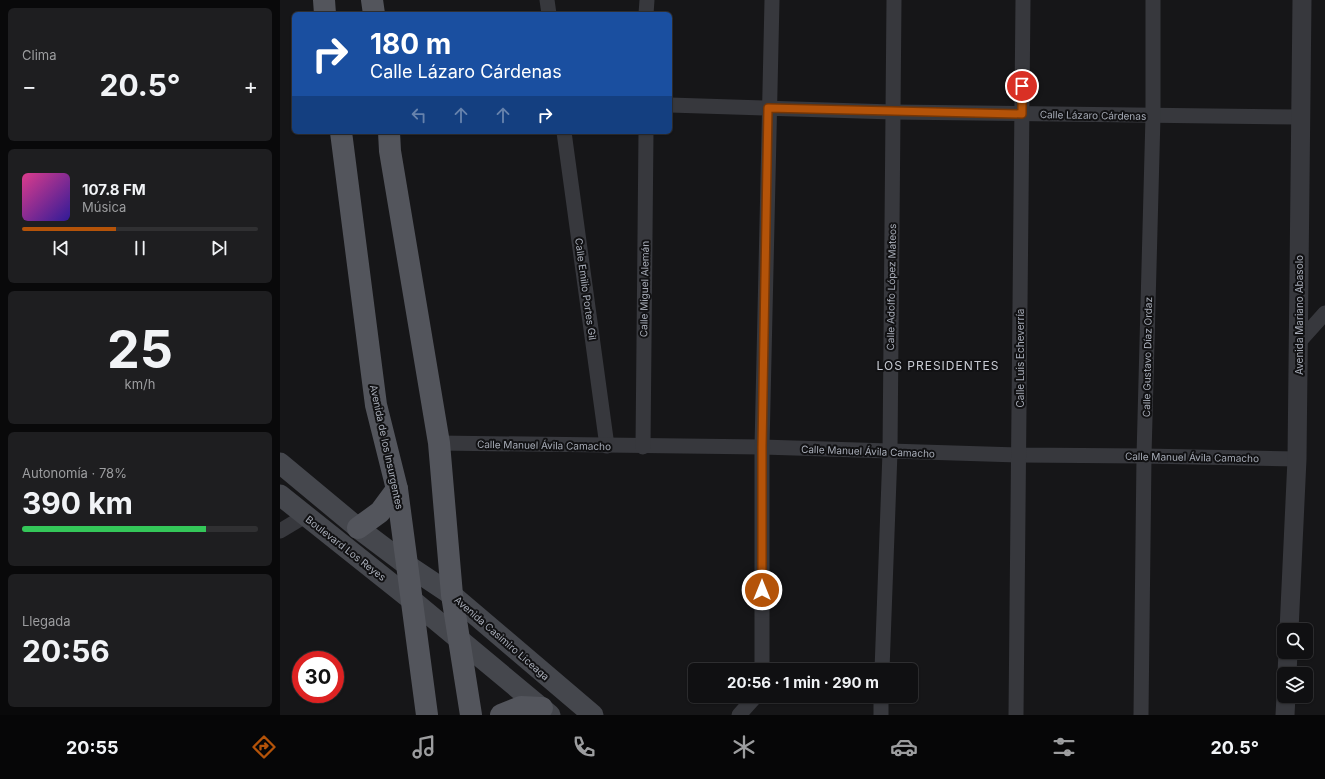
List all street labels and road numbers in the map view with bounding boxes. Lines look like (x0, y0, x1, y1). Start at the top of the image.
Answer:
street label: Calle Lázaro Cárdenas (1040, 108, 1146, 122)
street label: Calle Adolfo López Mateos (884, 224, 898, 350)
street label: Calle Emilio Portes Gil (573, 237, 599, 341)
street label: Calle Miguel Alemán (637, 241, 651, 337)
street label: Avenida Mariano Abasolo (1293, 255, 1305, 375)
street label: Calle Gustavo Díaz Ordaz (1140, 297, 1154, 417)
street label: Calle Luis Echeverría (1014, 309, 1026, 407)
street label: Avenida de los Insurgentes (368, 384, 406, 510)
street label: Calle Manuel Ávila Camacho (477, 437, 611, 452)
street label: Calle Manuel Ávila Camacho (801, 442, 935, 459)
street label: Calle Manuel Ávila Camacho (1125, 449, 1259, 464)
street label: Boulevard Los Reyes (304, 513, 388, 583)
street label: Avenida Casimiro Liceaga (452, 594, 552, 682)

